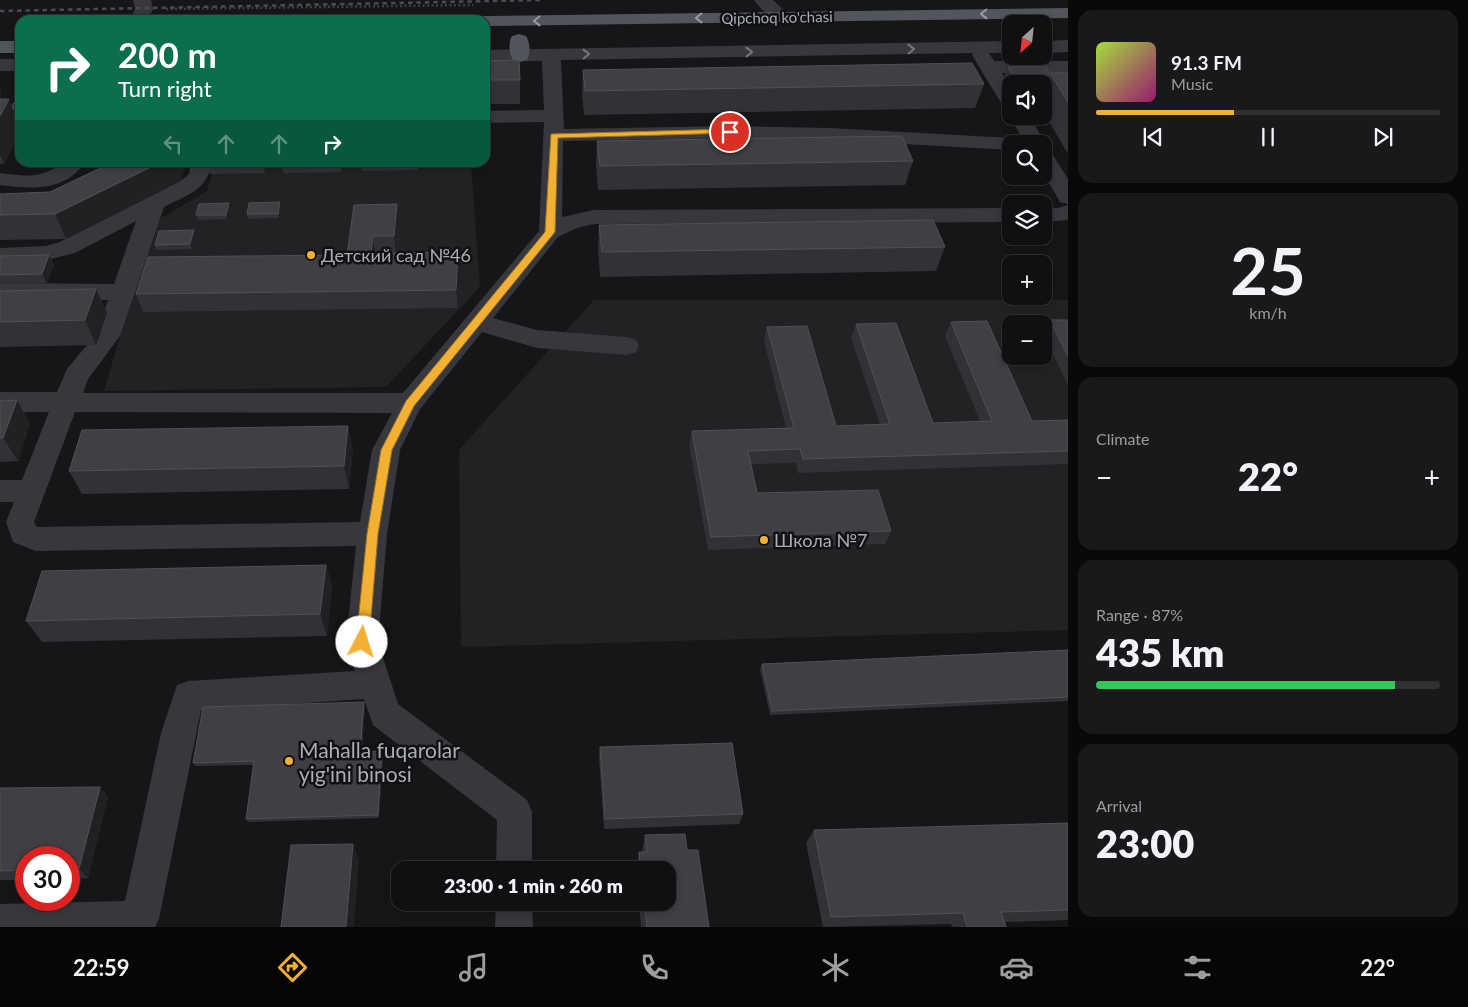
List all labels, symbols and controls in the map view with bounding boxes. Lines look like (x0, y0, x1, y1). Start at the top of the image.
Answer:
street label: Qipchoq ko'chasi (721, 7, 833, 27)
one-way arrow (980, 9, 988, 19)
one-way arrow (695, 13, 703, 23)
north arrow (1002, 15, 1052, 65)
map controls (1002, 15, 1052, 365)
one-way arrow (533, 16, 540, 26)
text: 200 m (118, 33, 217, 75)
icon: right (35, 35, 100, 100)
one-way arrow (908, 44, 915, 54)
one-way arrow (745, 46, 753, 57)
one-way arrow (582, 49, 590, 59)
text: 91.3 FM (1171, 51, 1242, 74)
text: Music (1171, 74, 1213, 93)
text: Turn right (118, 75, 212, 102)
button: sound (1002, 75, 1052, 125)
pin (709, 111, 751, 153)
icon: arrive (716, 118, 744, 146)
icon: previous (1139, 123, 1167, 151)
icon: pause (1254, 123, 1282, 151)
icon: next (1369, 123, 1397, 151)
icon: left (159, 130, 187, 158)
icon: ahead (212, 130, 240, 158)
icon: ahead (265, 130, 293, 158)
icon: right (318, 130, 346, 158)
button: search (1002, 135, 1052, 185)
button: layers (1002, 195, 1052, 245)
text: 25 (1230, 231, 1306, 309)
place label: Детский сад №46 (321, 244, 471, 266)
marker: Детский сад №46 (305, 249, 317, 261)
button: + (1002, 255, 1052, 305)
text: km/h (1249, 303, 1287, 322)
button: − (1002, 315, 1052, 365)
text: Climate (1096, 429, 1149, 448)
text: 22° (1238, 453, 1298, 499)
text: − (1096, 460, 1112, 494)
text: + (1424, 460, 1440, 494)
place label: Школа №7 (774, 529, 868, 551)
marker: Школа №7 (758, 534, 770, 546)
text: Range · 87% (1096, 605, 1183, 624)
position arrow (335, 615, 387, 667)
text: 435 km (1096, 629, 1224, 675)
place label: Mahalla fuqarolar yig'ini binosi (299, 737, 460, 786)
marker: Mahalla fuqarolar yig'ini binosi (283, 755, 295, 767)
text: Arrival (1096, 796, 1142, 815)
text: 23:00 (1096, 820, 1194, 866)
speed limit sign: 30 (15, 846, 80, 911)
text: 23:00 · 1 min · 260 m (444, 874, 623, 897)
icon: directions (275, 950, 310, 985)
icon: music (456, 950, 491, 985)
icon: phone (637, 950, 672, 985)
icon: climate (818, 950, 853, 985)
icon: car (999, 950, 1034, 985)
icon: filters (1180, 950, 1215, 985)
text: 22:59 (73, 954, 130, 981)
text: 22° (1360, 954, 1395, 981)

